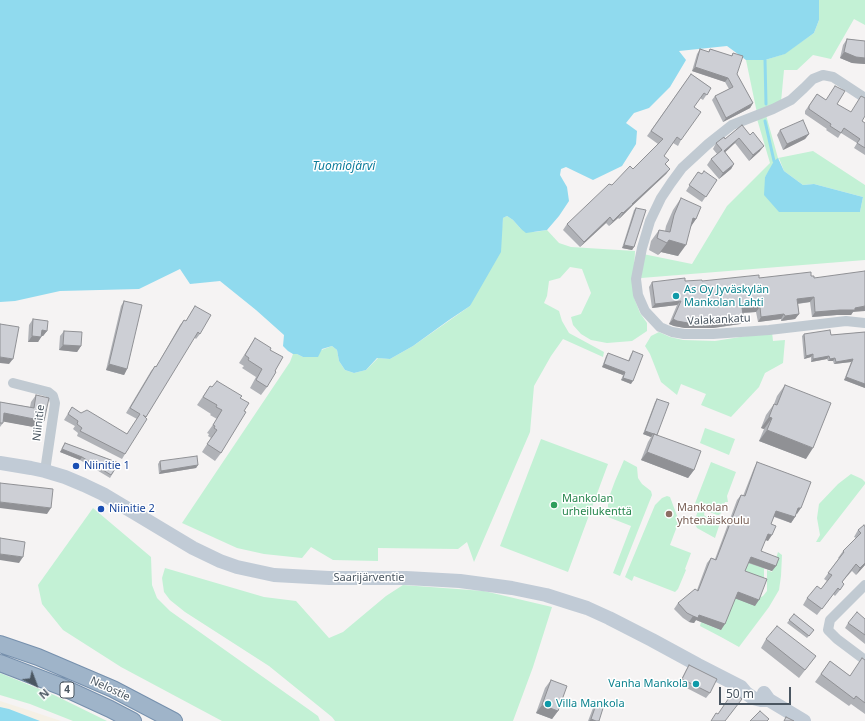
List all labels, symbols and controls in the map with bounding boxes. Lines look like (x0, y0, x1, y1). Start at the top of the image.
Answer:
water label: Tuomiojärvi (313, 160, 375, 174)
place label: As Oy Jyväskylän Mankolan Lahti (684, 283, 769, 309)
marker: As Oy Jyväskylän Mankolan Lahti (671, 291, 681, 301)
street label: Valakankatu (687, 312, 751, 328)
street label: Niinitie (30, 404, 48, 442)
place label: Niinitie 1 (84, 459, 130, 473)
marker: Niinitie 1 (71, 461, 81, 471)
place label: Mankolan urheilukenttä (562, 492, 632, 518)
marker: Mankolan urheilukenttä (549, 500, 559, 510)
place label: Mankolan yhtenäiskoulu (677, 501, 750, 527)
place label: Niinitie 2 (109, 502, 155, 516)
marker: Niinitie 2 (96, 504, 106, 514)
marker: Mankolan yhtenäiskoulu (664, 509, 674, 519)
street label: Saarijärventie (334, 571, 404, 585)
north arrow (16, 665, 56, 705)
street label: Nelostie (88, 674, 132, 704)
place label: Vanha Mankola (608, 677, 688, 691)
marker: Vanha Mankola (691, 679, 701, 689)
scale bar (721, 679, 793, 705)
road number: 4 (60, 682, 74, 698)
text: 50 m (726, 685, 754, 702)
text: N (36, 686, 53, 703)
place label: Villa Mankola (556, 697, 625, 711)
marker: Villa Mankola (543, 699, 553, 709)

